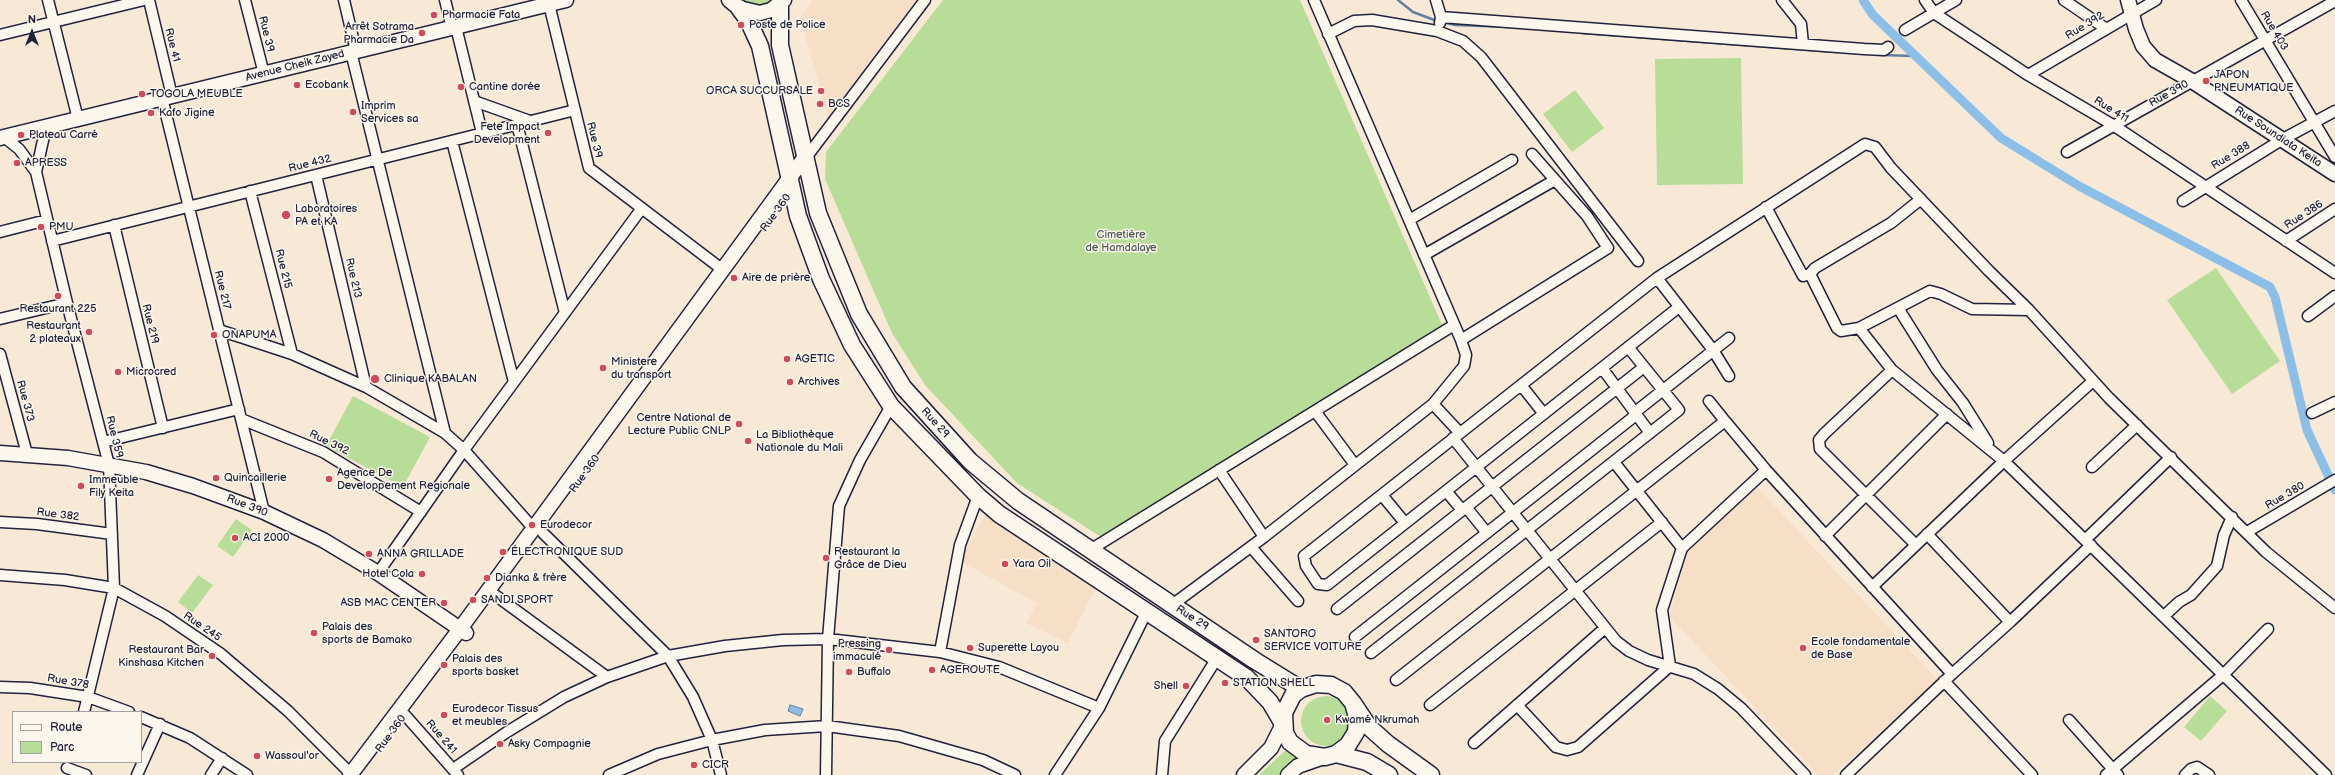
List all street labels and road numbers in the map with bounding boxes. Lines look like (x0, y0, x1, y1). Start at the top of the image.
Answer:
street label: Rue 392 (2063, 9, 2107, 43)
street label: Rue 403 (2257, 9, 2291, 53)
street label: Rue 39 (255, 15, 277, 53)
street label: Rue 41 (161, 27, 183, 63)
street label: Avenue Cheik Zayed (244, 47, 346, 85)
street label: Rue 390 (2147, 78, 2191, 110)
street label: Rue 411 (2091, 94, 2131, 126)
street label: Rue Soundiata Keita (2232, 104, 2324, 170)
street label: Rue 39 (583, 121, 605, 159)
street label: Rue 388 (2209, 139, 2253, 173)
street label: Rue 432 (287, 152, 333, 176)
street label: Rue 360 (758, 192, 794, 234)
street label: Rue 386 (2282, 198, 2326, 232)
street label: Rue 215 (272, 248, 294, 290)
street label: Rue 213 (342, 257, 364, 299)
street label: Rue 217 (211, 269, 233, 311)
street label: Rue 219 (139, 303, 161, 345)
street label: Rue 373 (13, 379, 37, 423)
street label: Rue 29 (918, 405, 952, 441)
street label: Rue 359 (102, 415, 126, 459)
street label: Rue 392 (307, 428, 351, 458)
street label: Rue 360 (567, 453, 603, 495)
street label: Rue 380 (2263, 480, 2307, 512)
street label: Rue 390 (225, 492, 269, 520)
street label: Rue 382 (36, 506, 80, 524)
street label: Rue 29 (1173, 603, 1211, 633)
street label: Rue 245 (181, 610, 223, 644)
street label: Rue 378 (46, 672, 90, 692)
street label: Rue 360 (373, 713, 409, 755)
street label: Rue 241 (423, 717, 459, 757)

